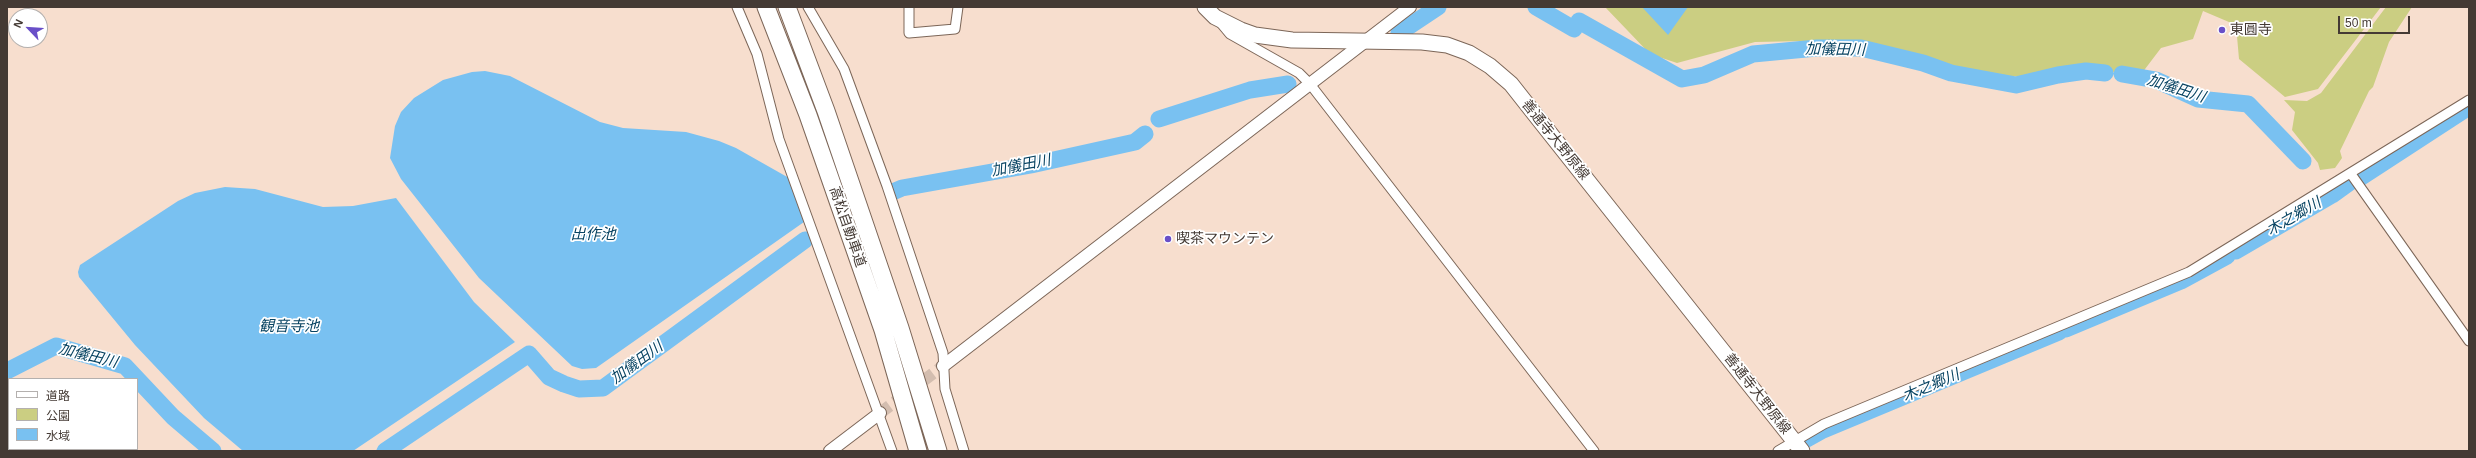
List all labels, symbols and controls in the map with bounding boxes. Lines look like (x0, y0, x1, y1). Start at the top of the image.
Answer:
north arrow (8, 8, 48, 48)
scale bar (2340, 8, 2412, 34)
text: 50 m (2345, 16, 2372, 30)
text: N (11, 17, 25, 29)
place label: 東圓寺 (2230, 22, 2272, 38)
marker: 東圓寺 (2217, 25, 2227, 35)
water label: 加儀田川 (1805, 40, 1865, 60)
water label: 加儀田川 (2145, 71, 2207, 107)
street label: 善通寺大野原線 (1518, 97, 1592, 183)
water label: 加儀田川 (990, 151, 1052, 181)
street label: 高松自動車道 (825, 185, 869, 269)
water label: 木之郷川 (2264, 194, 2324, 240)
water label: 出作池 (571, 226, 615, 244)
place label: 喫茶マウンテン (1176, 231, 1274, 247)
marker: 喫茶マウンテン (1163, 234, 1173, 244)
water label: 観音寺池 (259, 318, 319, 336)
water label: 加儀田川 (607, 338, 667, 388)
water label: 加儀田川 (57, 340, 119, 372)
street label: 善通寺大野原線 (1720, 350, 1794, 438)
water label: 木之郷川 (1900, 366, 1962, 406)
legend (8, 378, 138, 450)
text: 道路 (46, 389, 70, 403)
text: 公園 (46, 409, 70, 423)
text: 水域 (46, 429, 70, 443)

